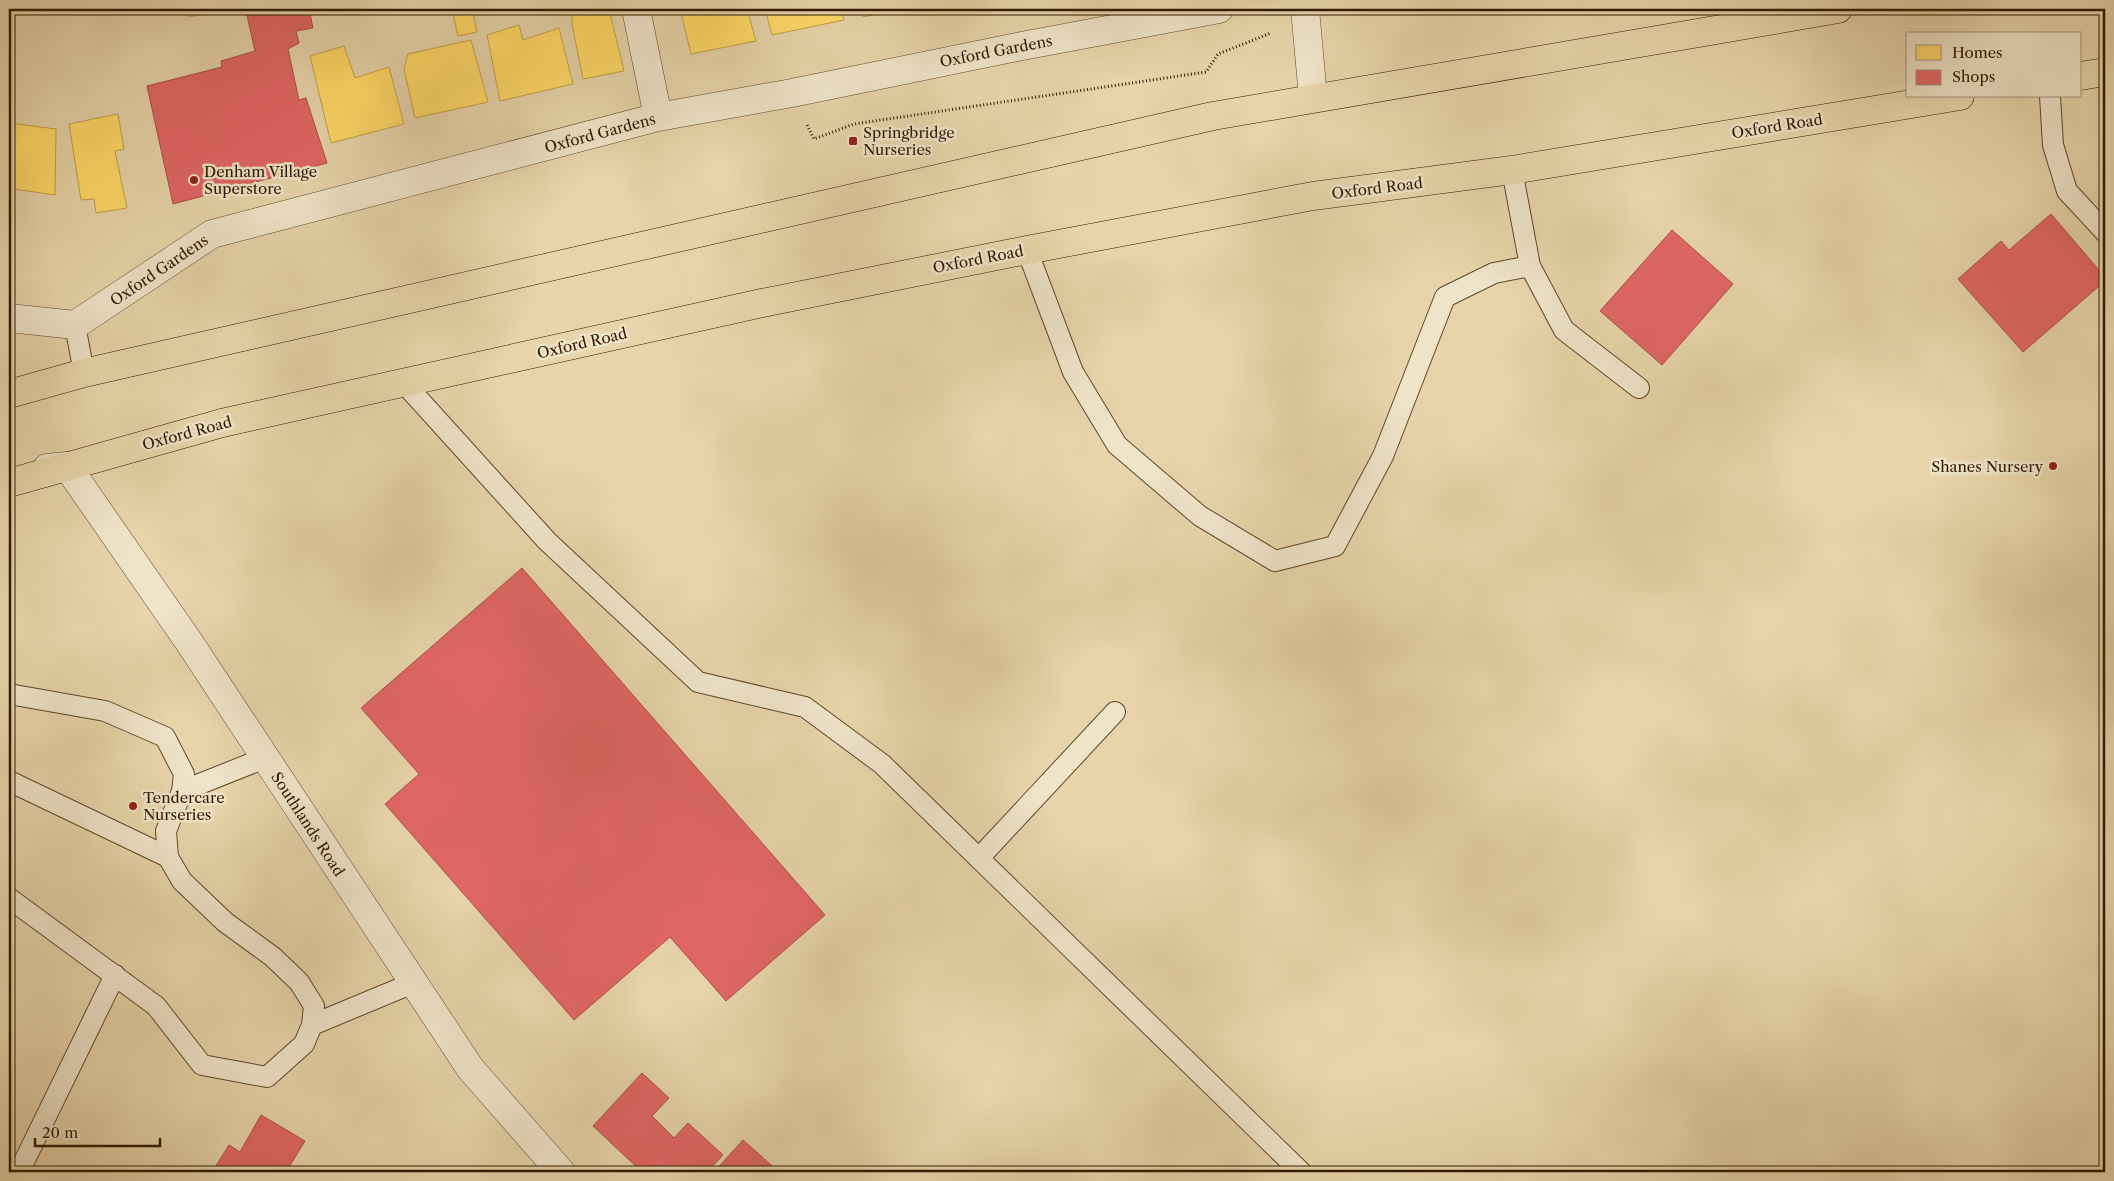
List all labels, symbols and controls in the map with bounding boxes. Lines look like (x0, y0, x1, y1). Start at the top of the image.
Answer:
street label: Oxford Gardens (938, 31, 1054, 71)
legend (1906, 32, 2082, 98)
text: Homes (1952, 43, 2003, 62)
text: Shops (1952, 67, 1995, 86)
street label: Oxford Gardens (542, 109, 658, 157)
street label: Oxford Road (1730, 109, 1824, 143)
place label: Springbridge Nurseries (863, 123, 955, 159)
marker: Springbridge Nurseries (847, 135, 859, 147)
place label: Denham Village Superstore (204, 162, 317, 198)
street label: Oxford Road (1330, 173, 1424, 203)
marker: Denham Village Superstore (188, 174, 200, 186)
street label: Oxford Gardens (106, 230, 212, 310)
street label: Oxford Road (931, 241, 1025, 277)
street label: Oxford Road (535, 323, 629, 363)
street label: Oxford Road (140, 412, 234, 454)
place label: Shanes Nursery (1931, 457, 2044, 476)
marker: Shanes Nursery (2047, 460, 2059, 472)
street label: Southlands Road (267, 768, 349, 880)
place label: Tendercare Nurseries (143, 788, 225, 824)
marker: Tendercare Nurseries (127, 800, 139, 812)
scale bar (35, 1116, 160, 1148)
text: 20 m (42, 1123, 78, 1142)

